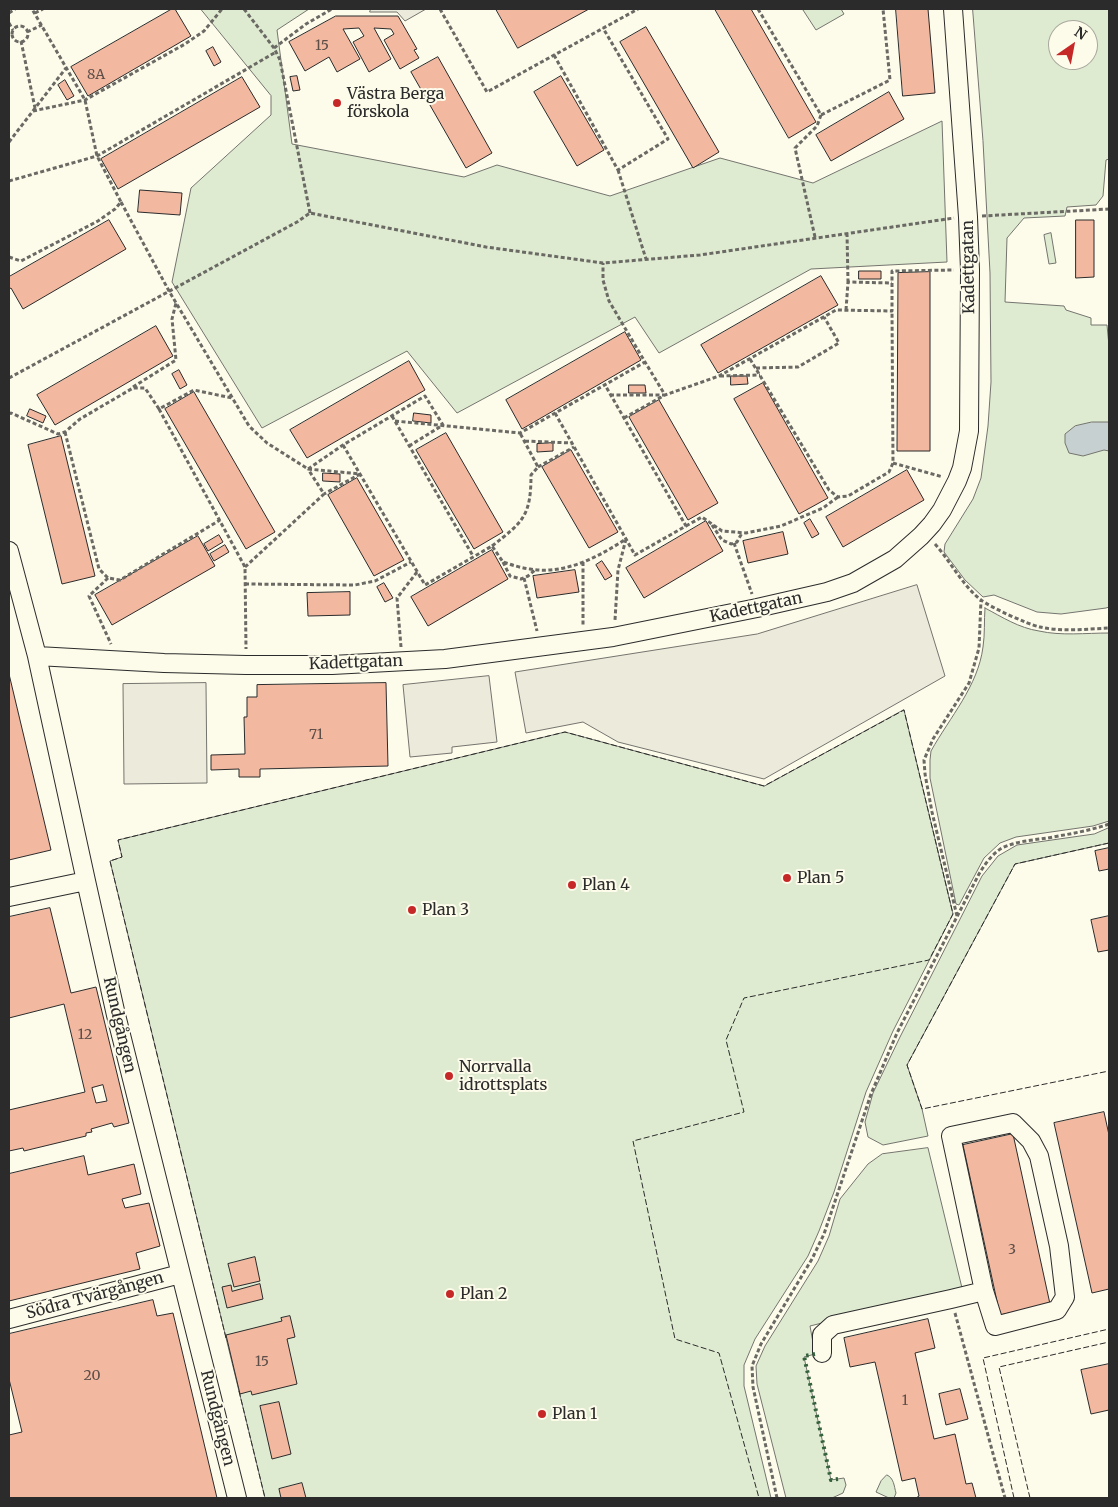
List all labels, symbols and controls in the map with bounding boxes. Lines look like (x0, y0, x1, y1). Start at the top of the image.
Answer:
north arrow (1048, 20, 1098, 70)
text: N (1071, 23, 1090, 44)
house number: 15 (315, 38, 329, 54)
house number: 8A (87, 67, 105, 83)
place label: Västra Berga förskola (347, 84, 444, 122)
marker: Västra Berga förskola (331, 97, 343, 109)
street label: Kadettgatan (959, 220, 979, 314)
street label: Kadettgatan (708, 589, 804, 627)
street label: Kadettgatan (309, 652, 403, 674)
house number: 71 (309, 727, 323, 743)
place label: Plan 5 (797, 868, 844, 888)
marker: Plan 5 (781, 872, 793, 884)
place label: Plan 4 (582, 875, 630, 895)
marker: Plan 4 (566, 879, 578, 891)
place label: Plan 3 (422, 900, 469, 920)
marker: Plan 3 (406, 904, 418, 916)
street label: Rundgången (99, 975, 139, 1075)
house number: 12 (78, 1027, 92, 1043)
place label: Norrvalla idrottsplats (459, 1057, 547, 1095)
marker: Norrvalla idrottsplats (443, 1070, 455, 1082)
house number: 3 (1008, 1242, 1016, 1258)
street label: Södra Tvärgången (24, 1268, 166, 1324)
place label: Plan 2 (460, 1284, 508, 1304)
marker: Plan 2 (444, 1288, 456, 1300)
house number: 15 (255, 1354, 269, 1370)
house number: 20 (83, 1368, 101, 1384)
street label: Rundgången (196, 1368, 238, 1468)
house number: 1 (902, 1393, 908, 1409)
place label: Plan 1 (552, 1404, 597, 1424)
marker: Plan 1 (536, 1408, 548, 1420)

